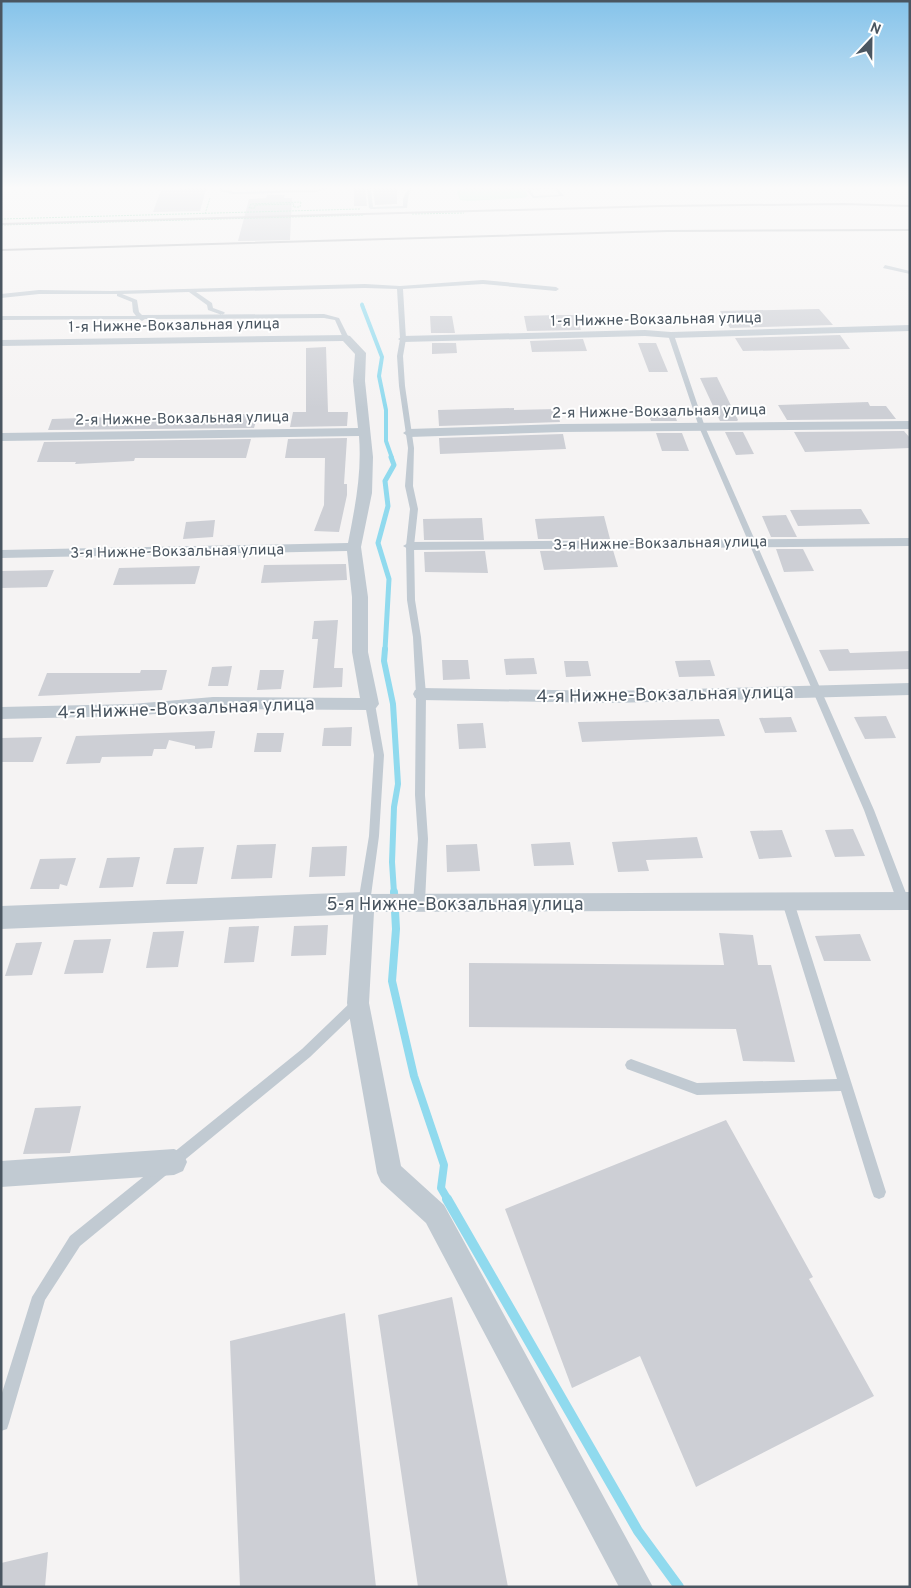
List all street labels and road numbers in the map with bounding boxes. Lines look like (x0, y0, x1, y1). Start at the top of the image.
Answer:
street label: 1-я Нижне-Вокзальная улица (550, 309, 762, 332)
street label: 1-я Нижне-Вокзальная улица (68, 315, 280, 338)
street label: 2-я Нижне-Вокзальная улица (552, 401, 766, 424)
street label: 2-я Нижне-Вокзальная улица (75, 408, 289, 431)
street label: 3-я Нижне-Вокзальная улица (553, 533, 767, 556)
street label: 3-я Нижне-Вокзальная улица (70, 541, 284, 564)
street label: 4-я Нижне-Вокзальная улица (536, 682, 794, 709)
street label: 4-я Нижне-Вокзальная улица (57, 694, 315, 725)
street label: 5-я Нижне-Вокзальная улица (326, 894, 584, 917)

